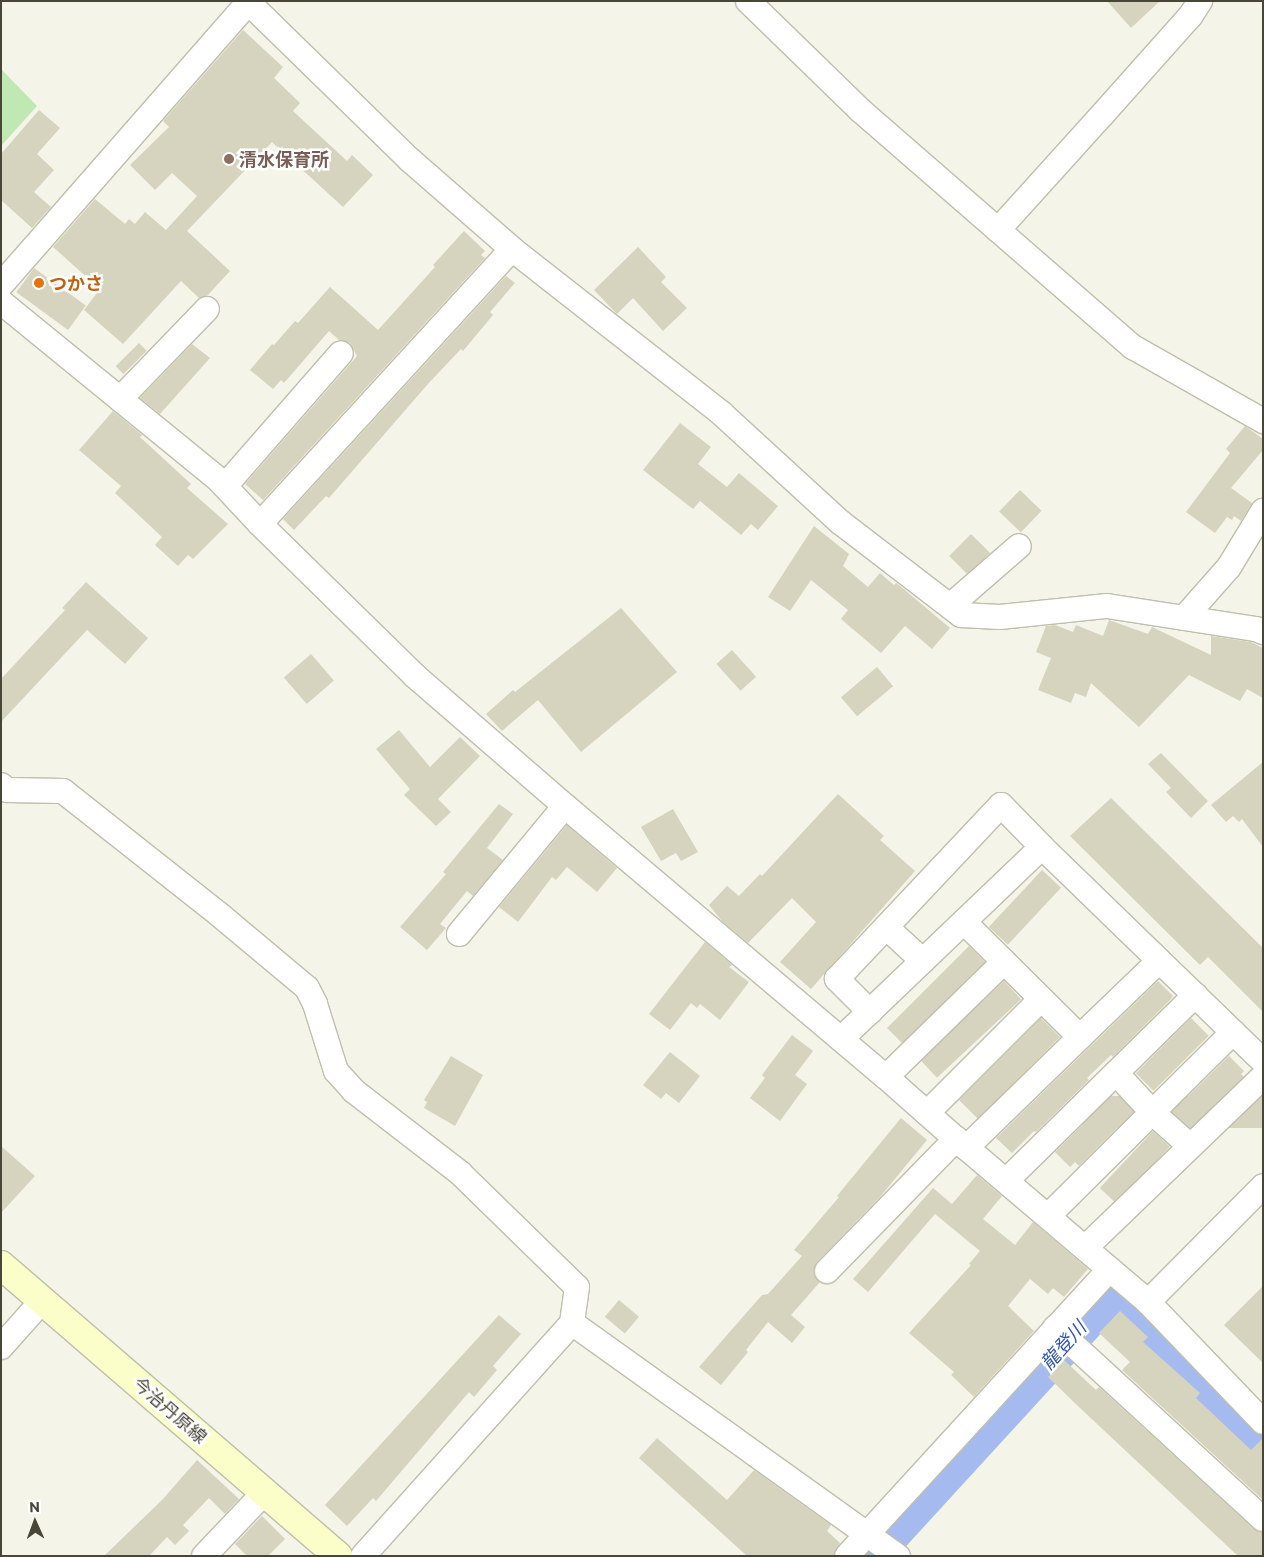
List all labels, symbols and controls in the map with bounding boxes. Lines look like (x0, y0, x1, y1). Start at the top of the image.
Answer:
place label: 清水保育所 (239, 148, 329, 170)
marker: 清水保育所 (223, 153, 235, 165)
place label: つかさ (49, 272, 103, 294)
marker: つかさ (33, 277, 45, 289)
water label: 龍登川 (1035, 1316, 1091, 1374)
street label: 今治丹原線 (129, 1372, 211, 1448)
north arrow (10, 1497, 60, 1547)
text: N (29, 1498, 40, 1515)

